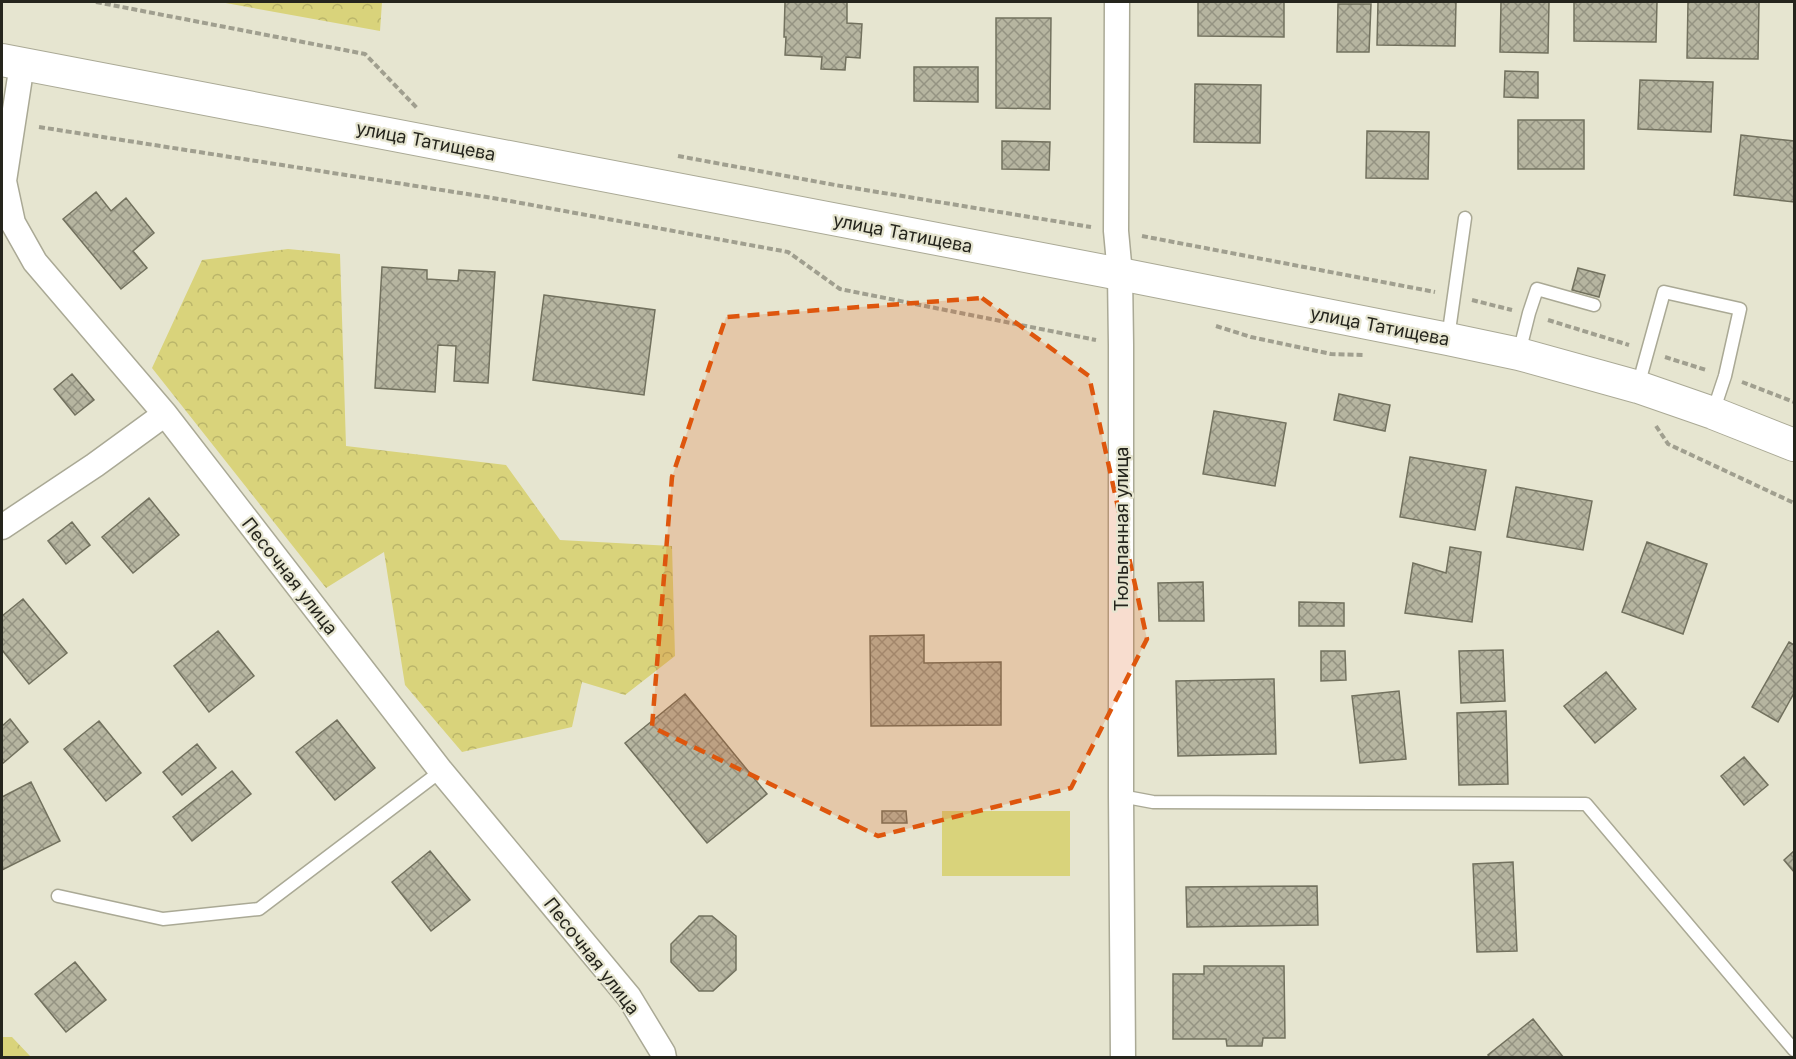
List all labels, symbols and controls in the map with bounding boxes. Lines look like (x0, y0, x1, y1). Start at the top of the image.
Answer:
street label: улица Татищева (355, 117, 497, 165)
street label: улица Татищева (832, 209, 974, 257)
street label: улица Татищева (1309, 302, 1451, 350)
street label: Тюльпанная улица (1111, 447, 1132, 611)
street label: Песочная улица (238, 513, 342, 639)
street label: Песочная улица (540, 893, 644, 1019)

